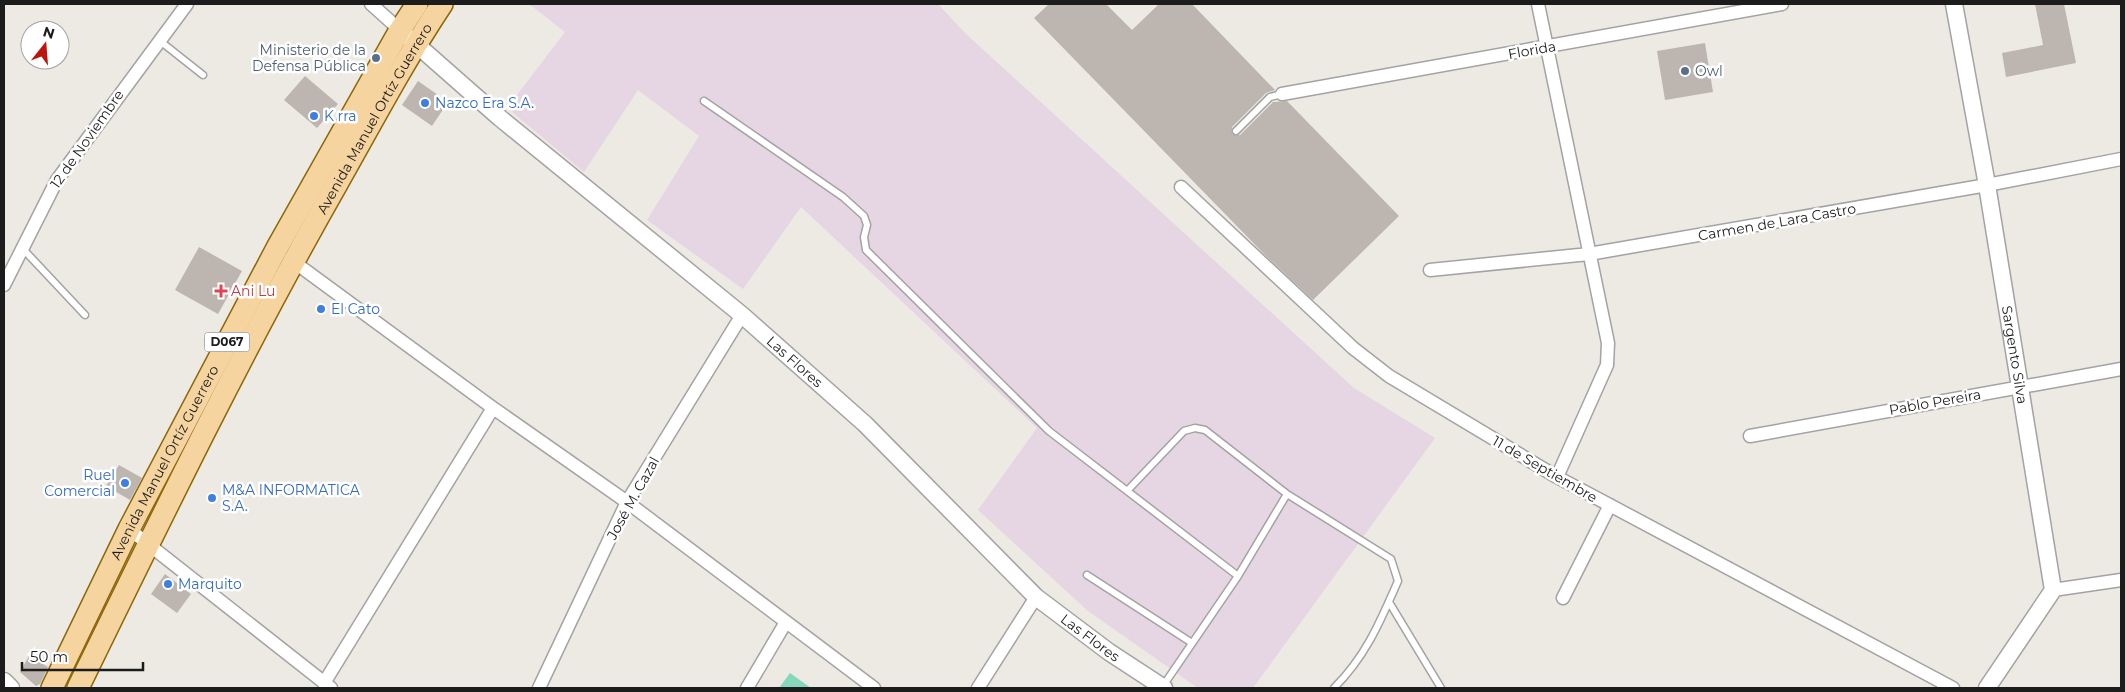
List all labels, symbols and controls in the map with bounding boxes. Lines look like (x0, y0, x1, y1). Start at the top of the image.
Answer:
north arrow (20, 20, 70, 70)
street label: Avenida Manuel Ortíz Guerrero (313, 20, 436, 217)
text: N (41, 22, 57, 43)
street label: Florida (1507, 37, 1557, 63)
place label: Ministerio de la Defensa Pública (252, 41, 366, 75)
marker: Ministerio de la Defensa Pública (370, 52, 382, 64)
place label: Owl (1695, 62, 1723, 80)
marker: Owl (1679, 65, 1691, 77)
street label: 12 de Noviembre (46, 86, 128, 192)
place label: Nazco Era S.A. (435, 94, 534, 112)
marker: Nazco Era S.A. (419, 97, 431, 109)
place label: K rra (324, 107, 356, 125)
marker: K rra (308, 110, 320, 122)
street label: Carmen de Lara Castro (1697, 199, 1858, 245)
place label: Ani Lu (231, 282, 275, 300)
marker: Ani Lu (215, 285, 227, 297)
place label: El Cato (331, 300, 380, 318)
marker: El Cato (315, 303, 327, 315)
street label: Sargento Silva (1998, 304, 2032, 405)
road number: D067 (204, 332, 250, 352)
street label: Las Flores (763, 332, 827, 391)
street label: Avenida Manuel Ortíz Guerrero (106, 362, 223, 563)
street label: Pablo Pereira (1888, 385, 1982, 419)
street label: 11 de Septiembre (1489, 432, 1601, 506)
street label: José M. Cazal (602, 453, 663, 543)
place label: Ruel Comercial (44, 466, 115, 500)
marker: Ruel Comercial (119, 477, 131, 489)
place label: M&A INFORMATICA S.A. (222, 481, 361, 515)
marker: M&A INFORMATICA S.A. (206, 492, 218, 504)
place label: Marquito (178, 575, 242, 593)
marker: Marquito (162, 578, 174, 590)
street label: Las Flores (1057, 610, 1123, 666)
scale bar (22, 640, 144, 672)
text: 50 m (30, 647, 68, 666)

